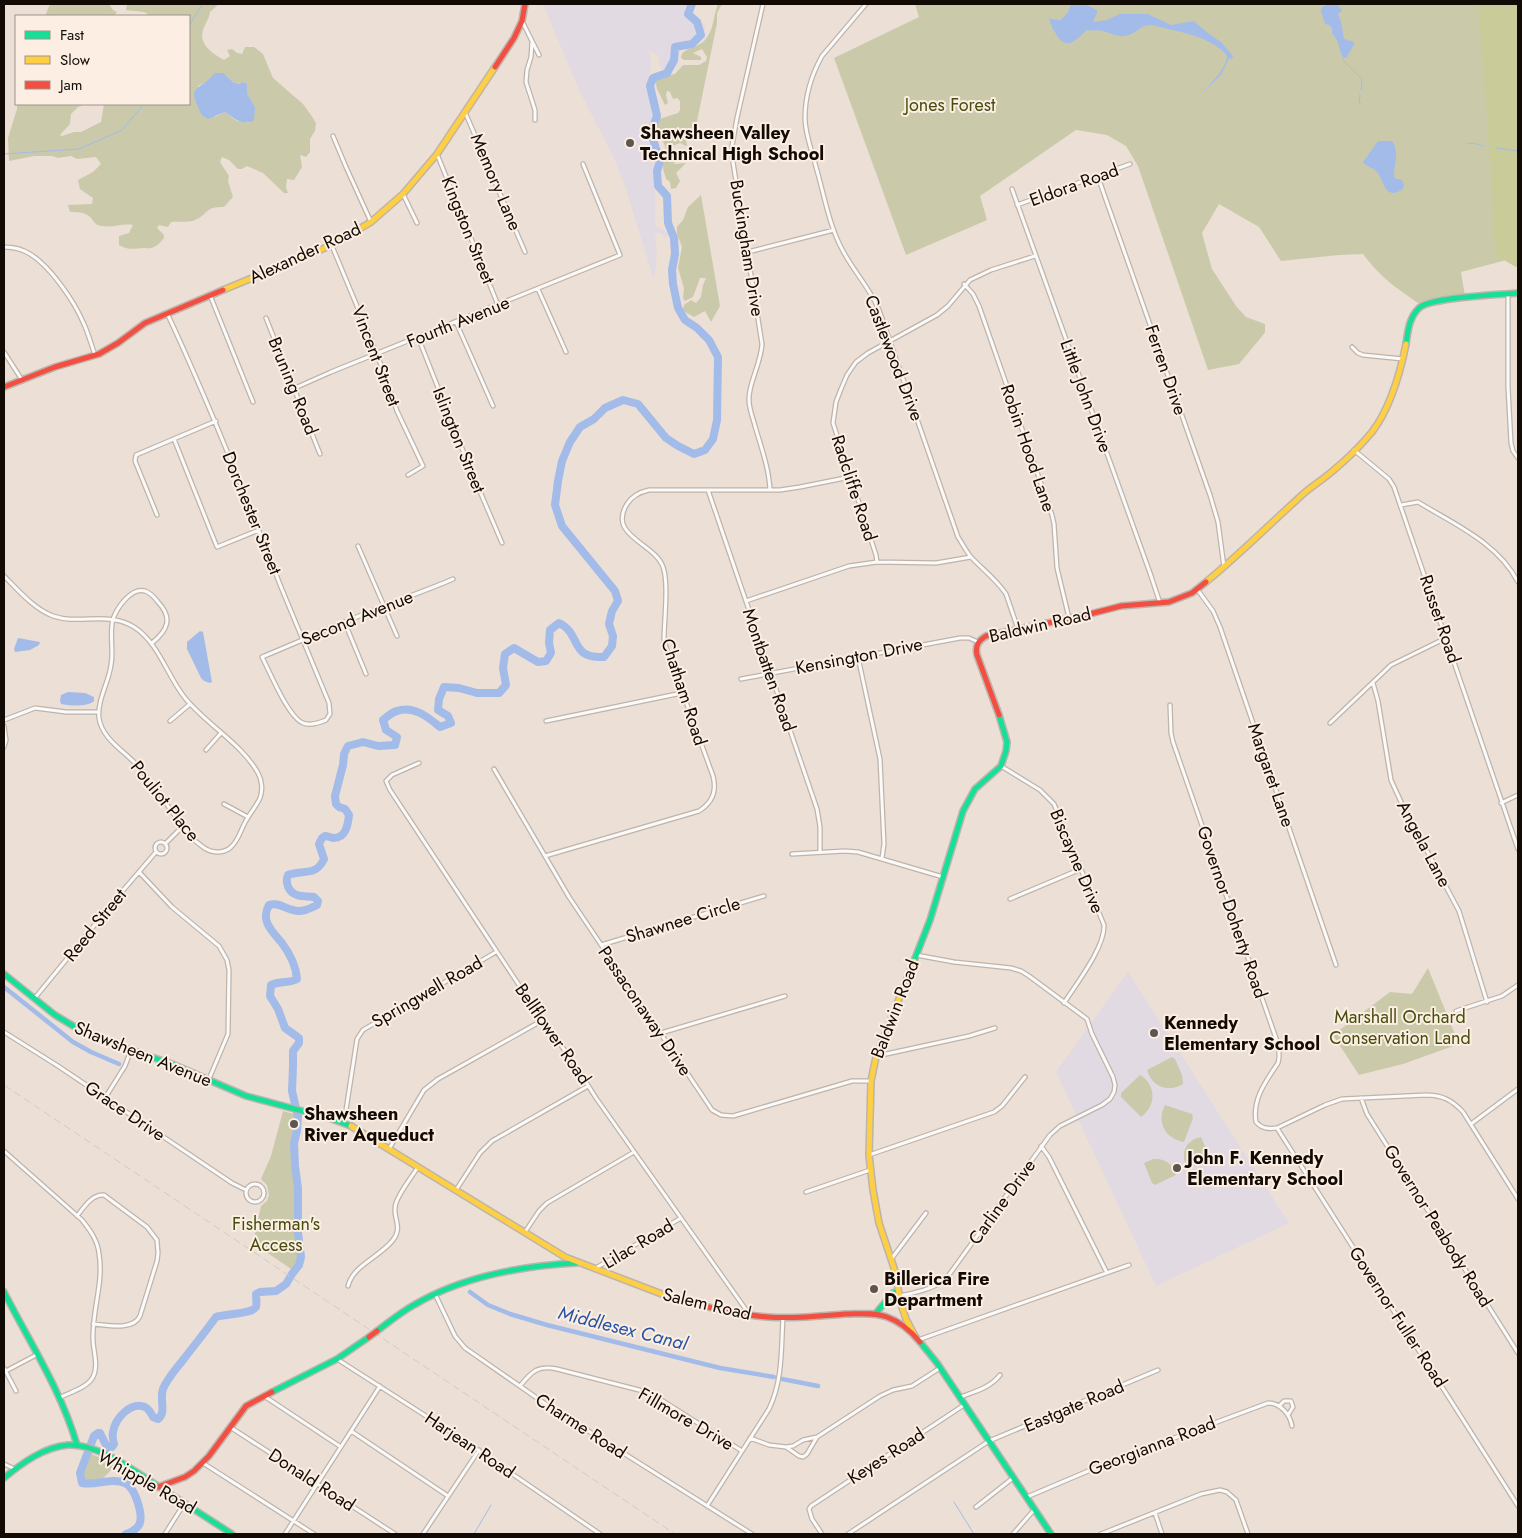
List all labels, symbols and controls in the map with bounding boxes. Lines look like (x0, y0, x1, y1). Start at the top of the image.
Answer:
legend (15, 15, 190, 105)
text: Fast (60, 24, 84, 46)
text: Slow (60, 49, 91, 71)
text: Jam (58, 74, 83, 96)
park label: Jones Forest (903, 92, 996, 118)
place label: Shawsheen Valley Technical High School (640, 120, 824, 167)
street label: Memory Lane (464, 129, 528, 235)
marker: Shawsheen Valley Technical High School (624, 137, 636, 149)
street label: Eldora Road (1026, 157, 1122, 213)
street label: Kingston Street (435, 172, 502, 288)
street label: Buckingham Drive (723, 178, 771, 318)
street label: Alexander Road (245, 216, 365, 290)
street label: Fourth Avenue (403, 290, 513, 354)
street label: Castlewood Drive (858, 291, 930, 425)
street label: Vincent Street (345, 302, 407, 411)
street label: Ferren Drive (1138, 321, 1194, 419)
street label: Bruning Road (262, 333, 324, 439)
street label: Little John Drive (1053, 336, 1119, 456)
street label: Robin Hood Lane (994, 381, 1062, 515)
street label: Islington Street (426, 383, 492, 497)
street label: Radcliffe Road (825, 432, 883, 544)
street label: Dorchester Street (215, 448, 289, 579)
street label: Russet Road (1413, 571, 1467, 667)
street label: Second Avenue (297, 584, 417, 652)
street label: Baldwin Road (987, 601, 1093, 649)
street label: Montbatten Road (736, 605, 802, 735)
street label: Kensington Drive (793, 631, 925, 681)
street label: Chatham Road (654, 635, 714, 749)
street label: Margaret Lane (1241, 720, 1301, 830)
street label: Pouliot Place (124, 755, 206, 847)
street label: Angela Lane (1390, 796, 1458, 892)
street label: Biscayne Drive (1043, 805, 1111, 917)
street label: Governor Doherty Road (1190, 822, 1274, 1002)
street label: Reed Street (57, 882, 133, 967)
street label: Shawnee Circle (623, 890, 743, 950)
street label: Passaconaway Drive (592, 941, 698, 1081)
street label: Springwell Road (367, 950, 487, 1034)
street label: Baldwin Road (864, 956, 926, 1062)
street label: Bellflower Road (508, 978, 598, 1090)
park label: Marshall Orchard Conservation Land (1329, 1004, 1471, 1051)
place label: Kennedy Elementary School (1164, 1010, 1320, 1057)
street label: Shawsheen Avenue (70, 1015, 216, 1093)
marker: Kennedy Elementary School (1148, 1027, 1160, 1039)
street label: Grace Drive (80, 1074, 170, 1148)
place label: Shawsheen River Aqueduct (304, 1101, 434, 1148)
marker: Shawsheen River Aqueduct (288, 1118, 300, 1130)
street label: Governor Peabody Road (1377, 1140, 1499, 1312)
place label: John F. Kennedy Elementary School (1184, 1145, 1343, 1192)
street label: Carline Drive (962, 1154, 1042, 1250)
marker: John F. Kennedy Elementary School (1171, 1162, 1183, 1174)
park label: Fisherman's Access (232, 1211, 320, 1258)
street label: Lilac Road (598, 1213, 678, 1275)
street label: Governor Fuller Road (1343, 1241, 1453, 1393)
place label: Billerica Fire Department (884, 1266, 990, 1313)
street label: Salem Road (660, 1281, 754, 1327)
marker: Billerica Fire Department (868, 1283, 880, 1295)
water label: Middlesex Canal (556, 1299, 691, 1357)
street label: Eastgate Road (1020, 1373, 1128, 1439)
street label: Fillmore Drive (633, 1381, 739, 1457)
street label: Charme Road (530, 1387, 632, 1465)
street label: Harjean Road (420, 1405, 520, 1485)
street label: Georgianna Road (1085, 1410, 1219, 1482)
street label: Keyes Road (842, 1421, 930, 1491)
street label: Donald Road (263, 1442, 361, 1518)
street label: Whipple Road (93, 1443, 201, 1521)

